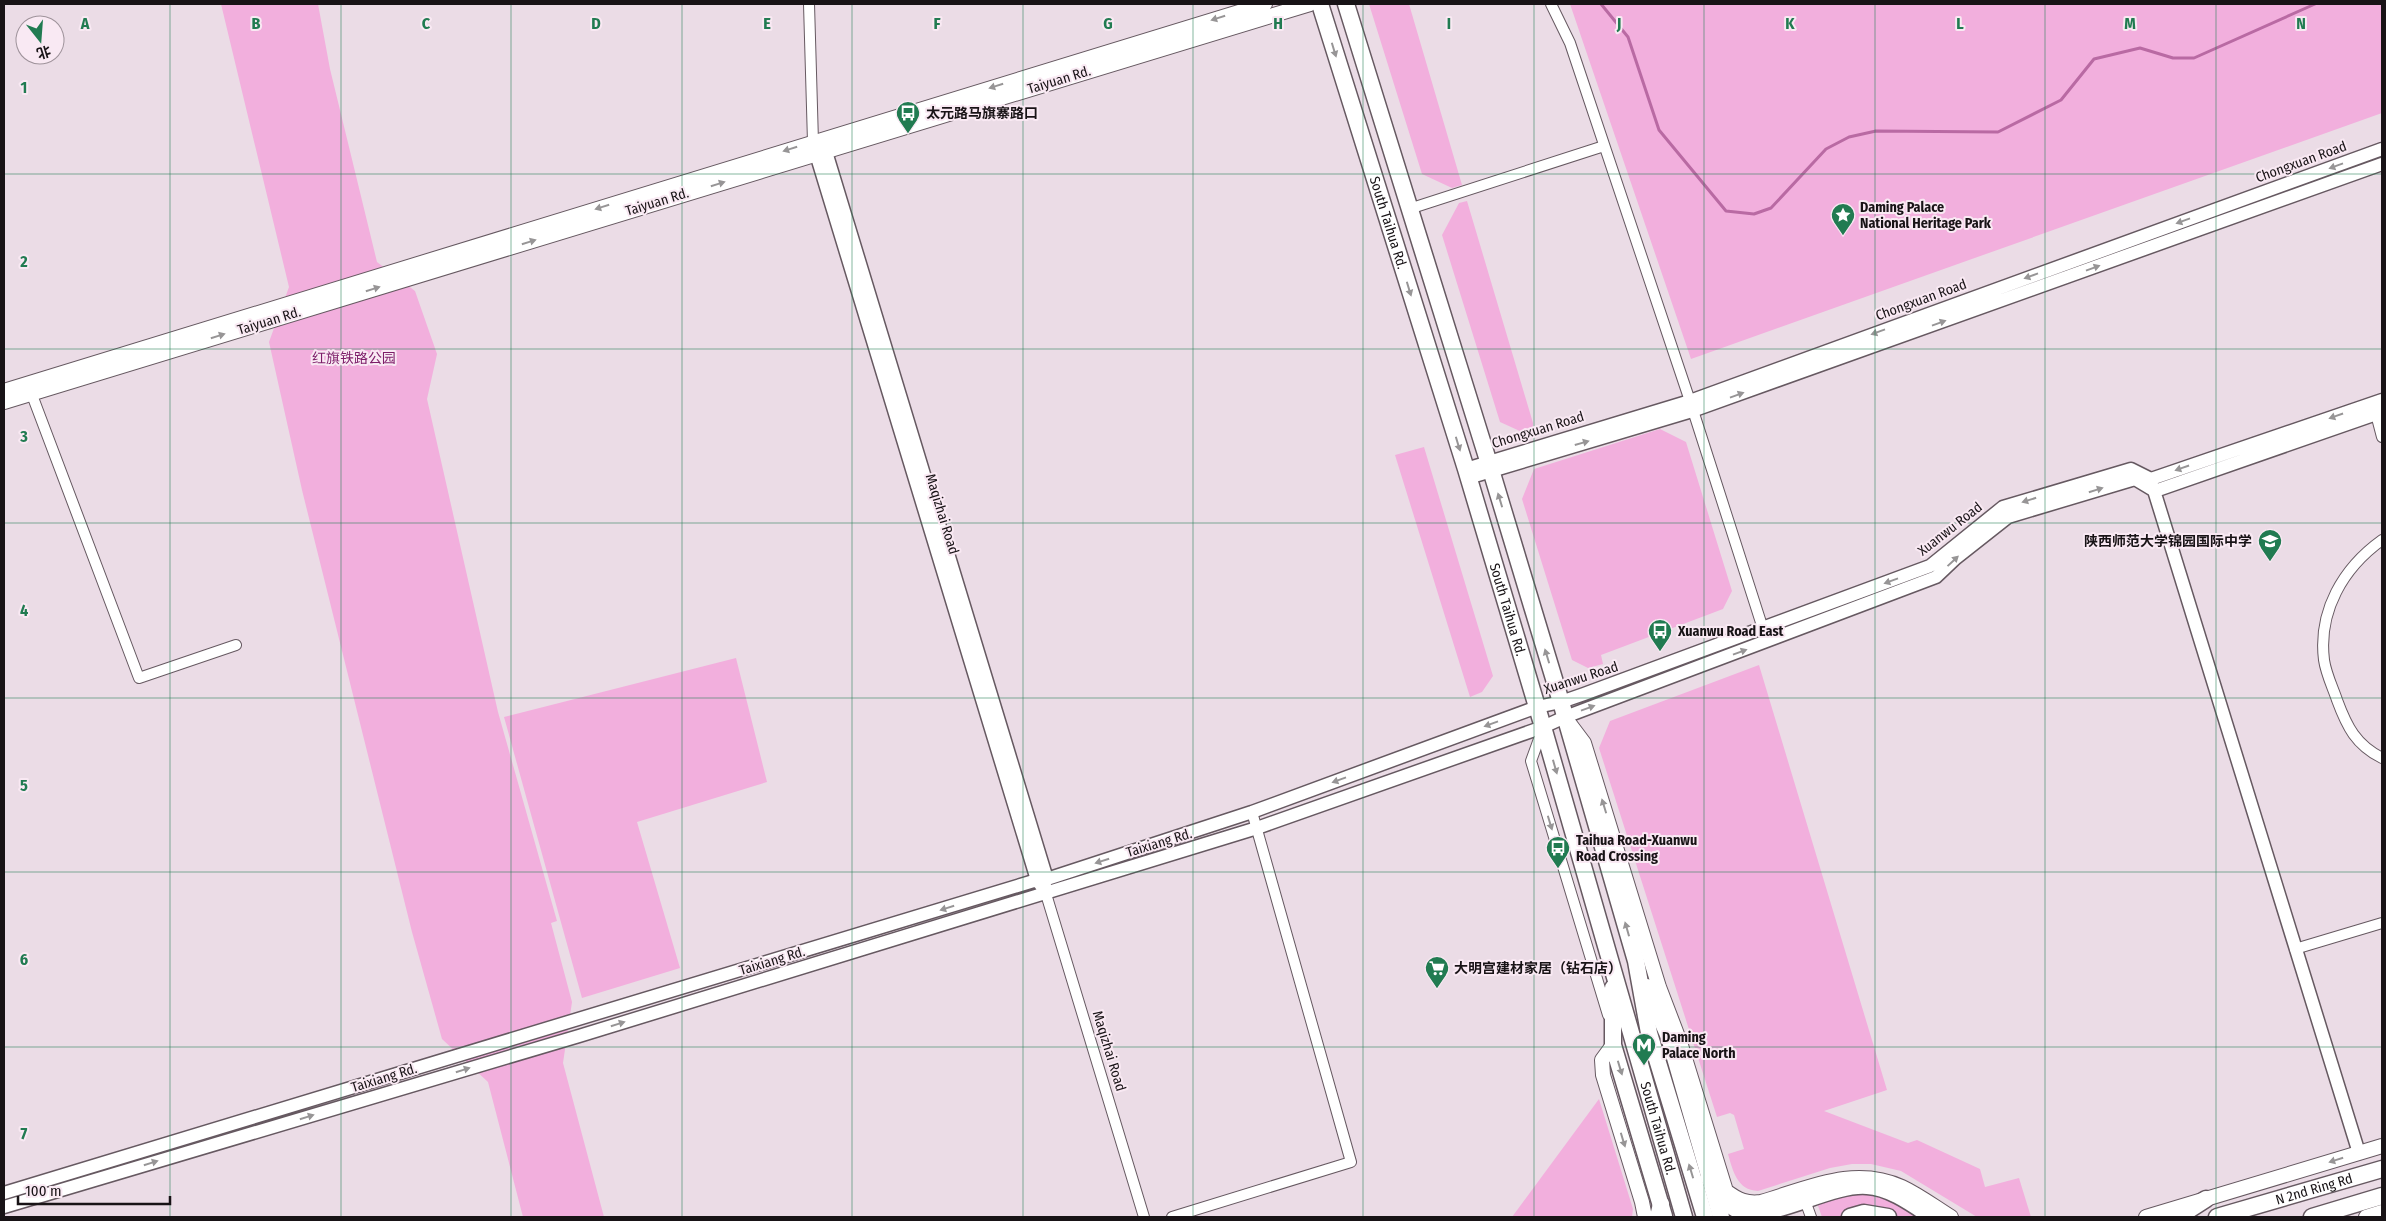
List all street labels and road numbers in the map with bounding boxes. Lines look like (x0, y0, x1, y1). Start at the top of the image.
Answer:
street label: Taiyuan Rd. (1025, 62, 1093, 98)
street label: Chongxuan Road (2253, 138, 2349, 186)
street label: South Taihua Rd. (1366, 174, 1411, 271)
street label: Taiyuan Rd. (623, 184, 691, 220)
street label: Chongxuan Road (1873, 276, 1969, 324)
street label: Taiyuan Rd. (235, 303, 303, 339)
street label: Chongxuan Road (1490, 408, 1586, 452)
street label: Maqizhai Road (922, 472, 962, 556)
street label: Xuanwu Road (1914, 499, 1986, 559)
street label: South Taihua Rd. (1486, 561, 1530, 658)
street label: Xuanwu Road (1542, 658, 1620, 698)
street label: Taixiang Rd. (1124, 825, 1194, 861)
street label: Taixiang Rd. (737, 943, 807, 979)
street label: Maqizhai Road (1089, 1009, 1129, 1093)
street label: Taixiang Rd. (349, 1060, 419, 1096)
street label: South Taihua Rd. (1637, 1080, 1680, 1177)
street label: N 2nd Ring Rd (2273, 1170, 2355, 1208)

